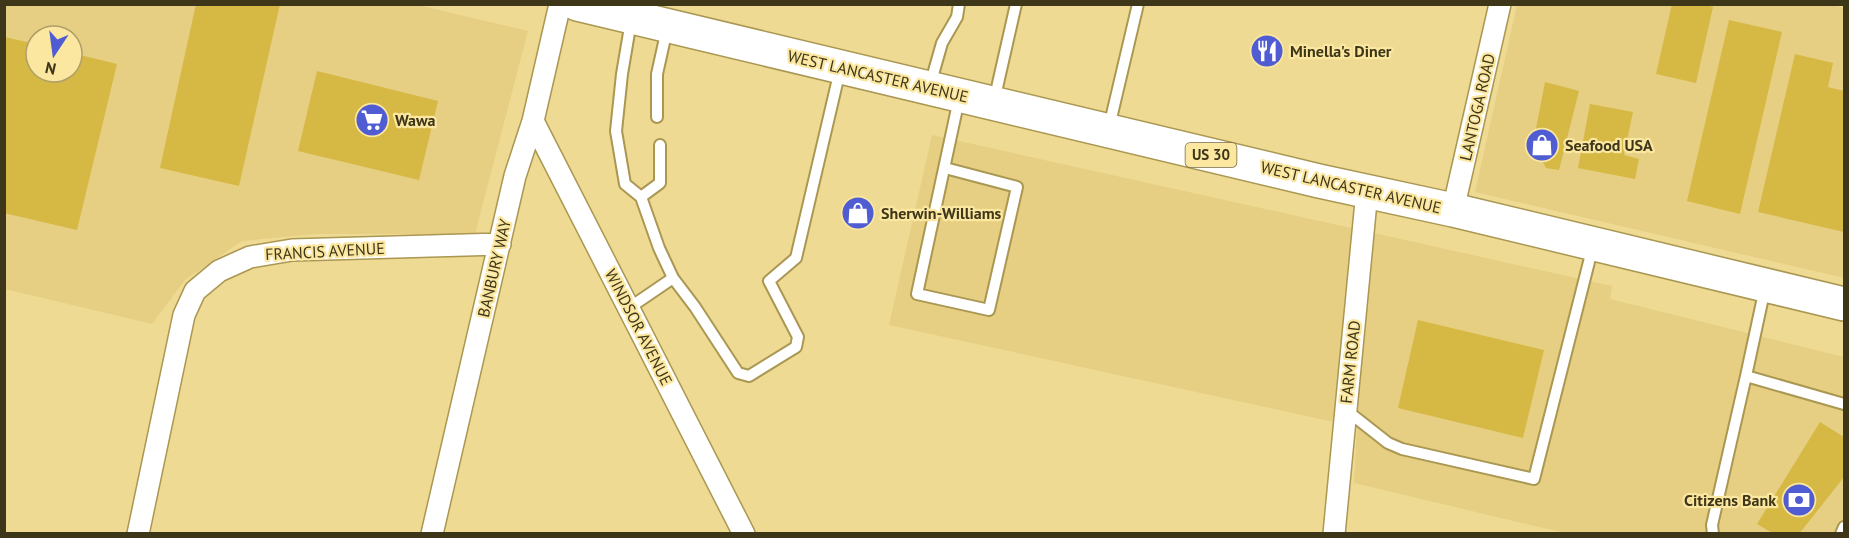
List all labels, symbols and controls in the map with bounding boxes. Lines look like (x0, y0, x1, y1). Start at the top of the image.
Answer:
north arrow (24, 24, 84, 84)
restaurant icon: Minella's Diner (1249, 33, 1285, 69)
place label: Minella's Diner (1290, 41, 1392, 61)
street label: WEST LANCASTER AVENUE (786, 45, 970, 107)
street label: LANTOGA ROAD (1455, 51, 1499, 163)
text: N (43, 58, 58, 80)
supermarket icon: Wawa (354, 102, 390, 138)
place label: Wawa (395, 110, 435, 130)
shop icon: Seafood USA (1524, 127, 1560, 163)
place label: Seafood USA (1565, 135, 1653, 155)
road number: US 30 (1186, 143, 1236, 167)
street label: WEST LANCASTER AVENUE (1259, 156, 1443, 218)
shop icon: Sherwin-Williams (840, 195, 876, 231)
place label: Sherwin-Williams (881, 203, 1002, 223)
street label: BANBURY WAY (473, 217, 515, 319)
street label: FRANCIS AVENUE (265, 238, 385, 264)
street label: WINDSOR AVENUE (601, 265, 677, 389)
street label: FARM ROAD (1336, 320, 1364, 404)
bank icon: Citizens Bank (1781, 482, 1817, 518)
place label: Citizens Bank (1684, 490, 1776, 510)

